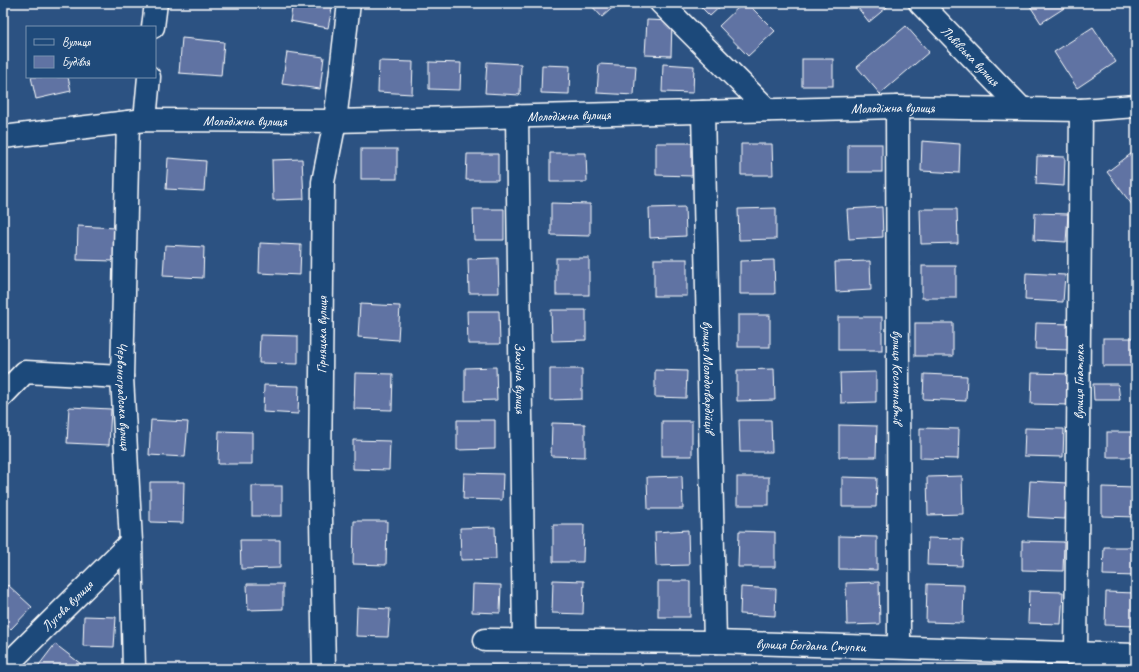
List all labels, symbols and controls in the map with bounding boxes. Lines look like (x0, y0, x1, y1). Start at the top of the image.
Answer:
street label: Львівська вулиця (938, 22, 1004, 90)
legend (26, 26, 156, 78)
text: Вулиця (62, 34, 91, 50)
text: Будівля (62, 54, 91, 70)
street label: Молодіжна вулиця (851, 98, 936, 117)
street label: Молодіжна вулиця (527, 106, 612, 125)
street label: Молодіжна вулиця (203, 112, 288, 129)
street label: Гірняцька вулиця (313, 295, 330, 374)
street label: вулиця Молодогвардійців (699, 321, 719, 437)
street label: вулиця Космонавтів (889, 330, 907, 428)
street label: Червоноградська вулиця (113, 342, 135, 452)
street label: Західна вулиця (512, 342, 529, 414)
street label: вулиця Гнатюка (1070, 343, 1087, 419)
street label: Лугова вулиця (38, 576, 97, 635)
street label: вулиця Богдана Ступки (756, 635, 867, 655)

